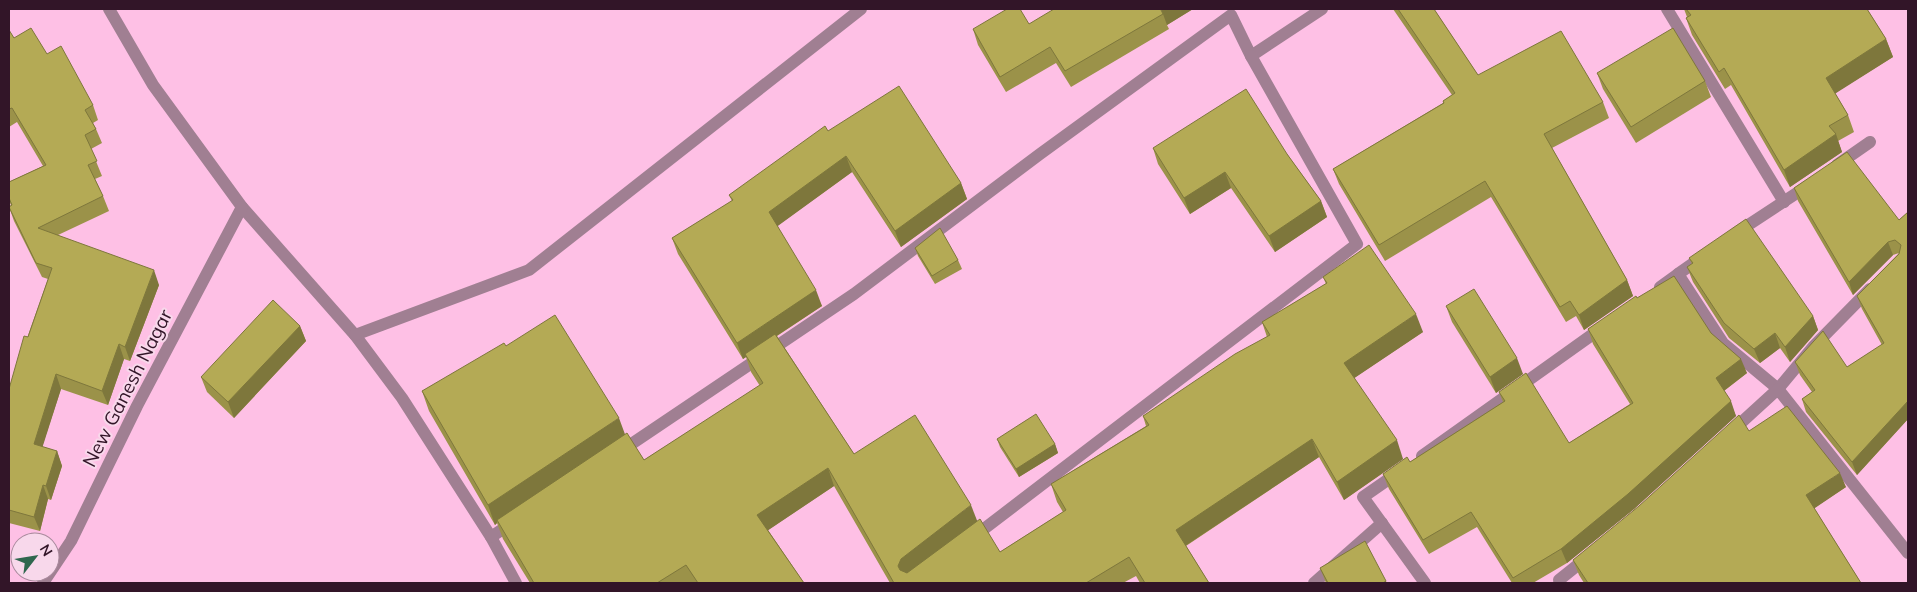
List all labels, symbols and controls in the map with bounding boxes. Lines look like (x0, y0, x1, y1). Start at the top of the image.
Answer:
street label: New Ganesh Nagar (77, 305, 177, 471)
north arrow (10, 532, 60, 582)
text: N (36, 541, 57, 559)

